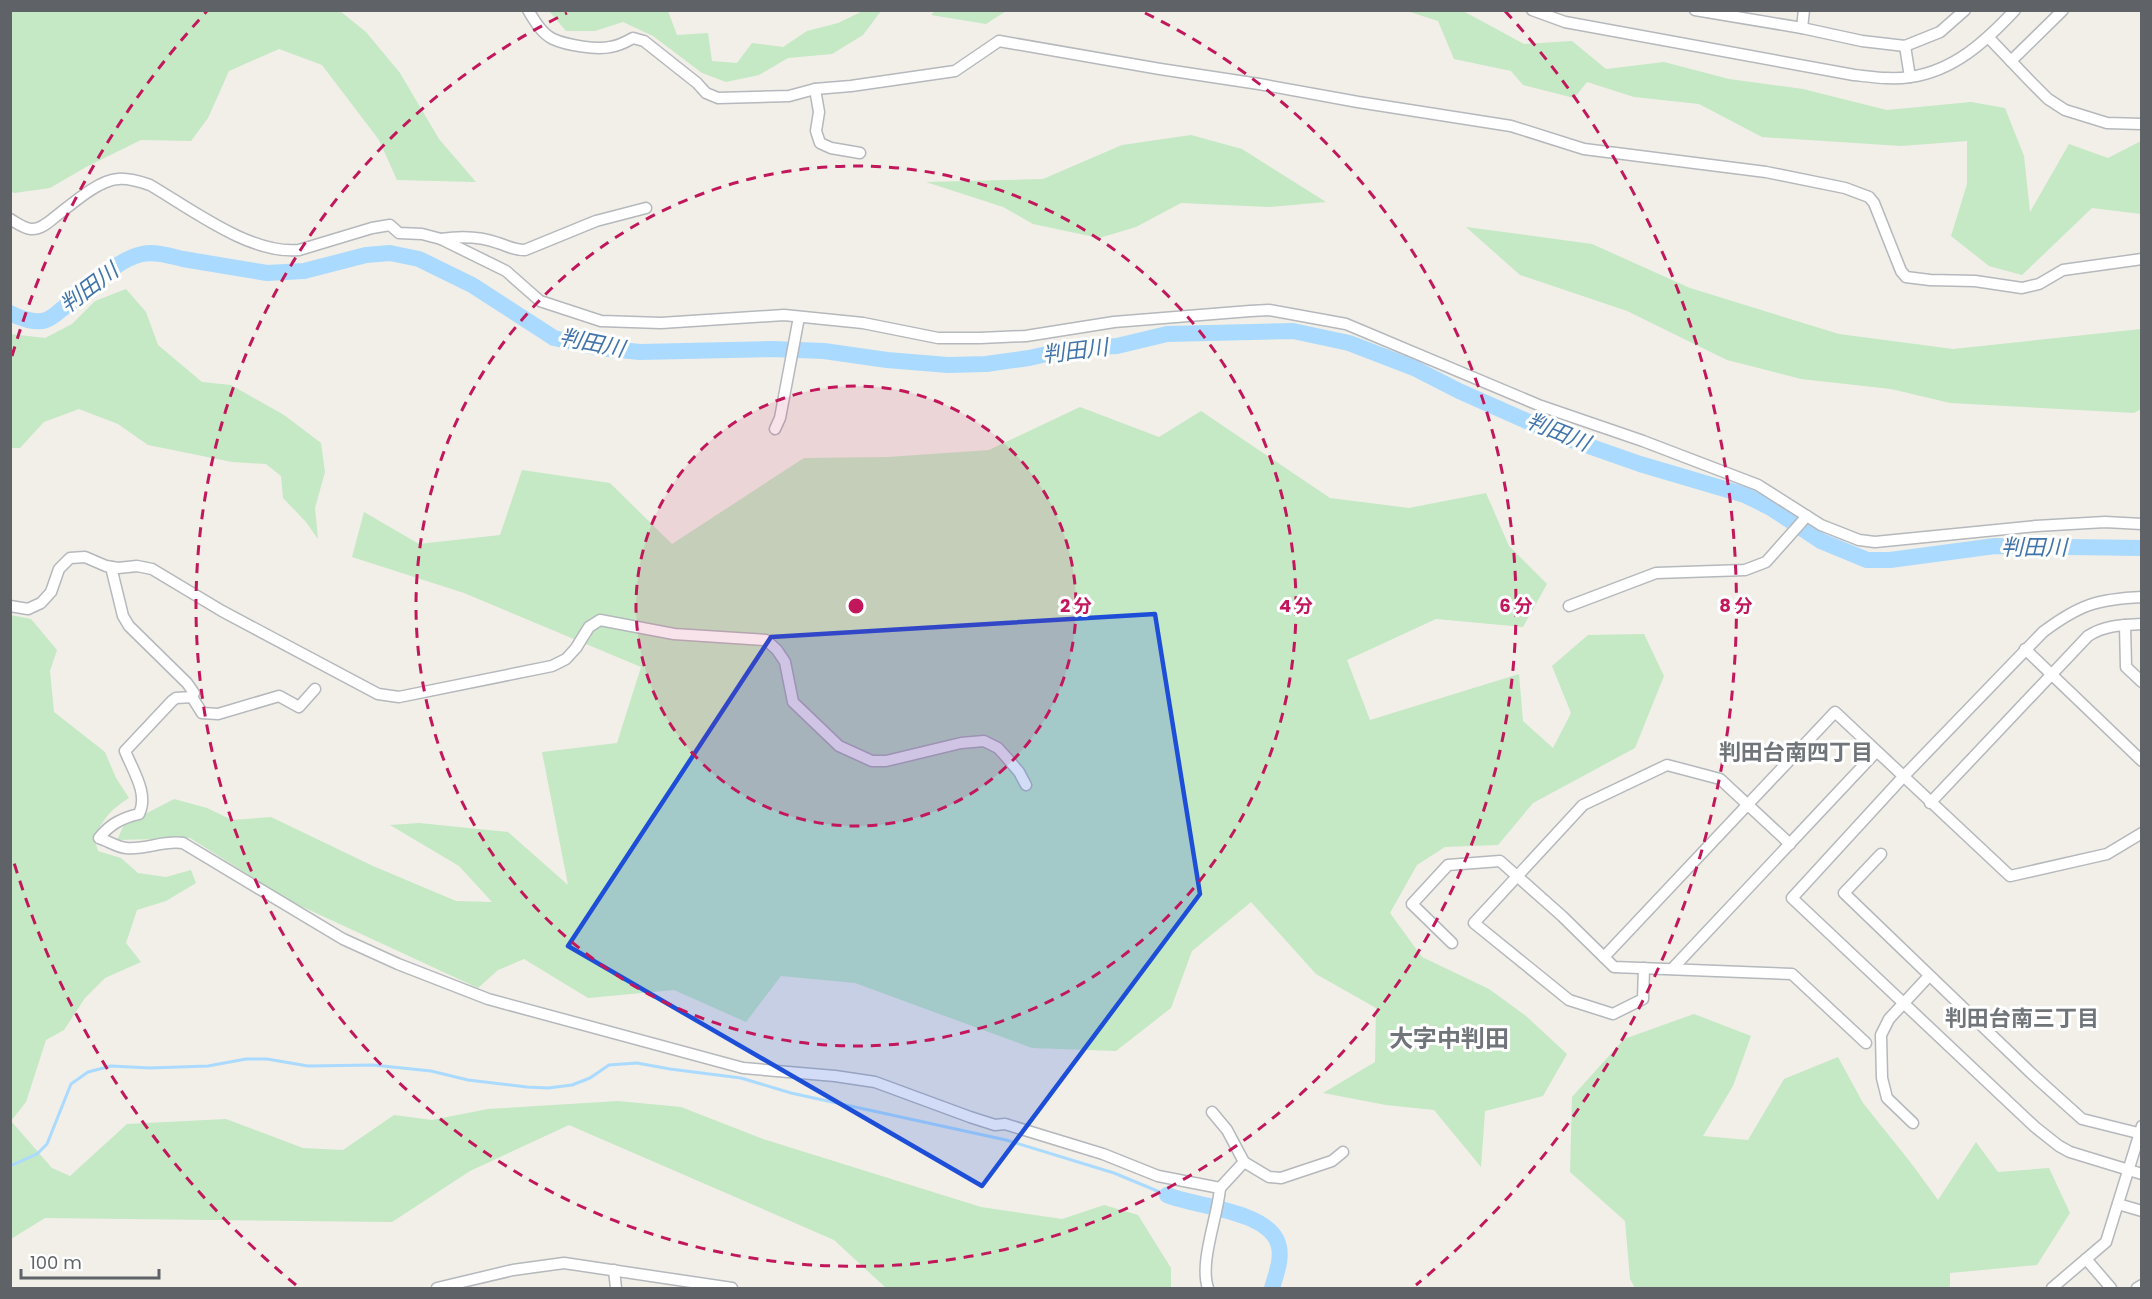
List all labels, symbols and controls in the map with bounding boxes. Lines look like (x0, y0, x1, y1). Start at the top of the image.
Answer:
water label: 判田川 (53, 255, 126, 320)
water label: 判田川 (557, 321, 629, 365)
water label: 判田川 (1040, 331, 1112, 370)
water label: 判田川 (1522, 405, 1596, 459)
water label: 判田川 (2001, 532, 2069, 563)
text: 2 分 (1060, 593, 1092, 618)
text: 4 分 (1279, 593, 1313, 618)
text: 6 分 (1499, 593, 1533, 618)
text: 8 分 (1719, 593, 1753, 618)
centre of rings (846, 596, 866, 616)
district label: 判田台南四丁目 (1719, 737, 1873, 768)
district label: 判田台南三丁目 (1945, 1003, 2099, 1034)
district label: 大字中判田 (1389, 1022, 1509, 1055)
scale bar (21, 1242, 159, 1280)
text: 100 m (30, 1250, 82, 1275)

